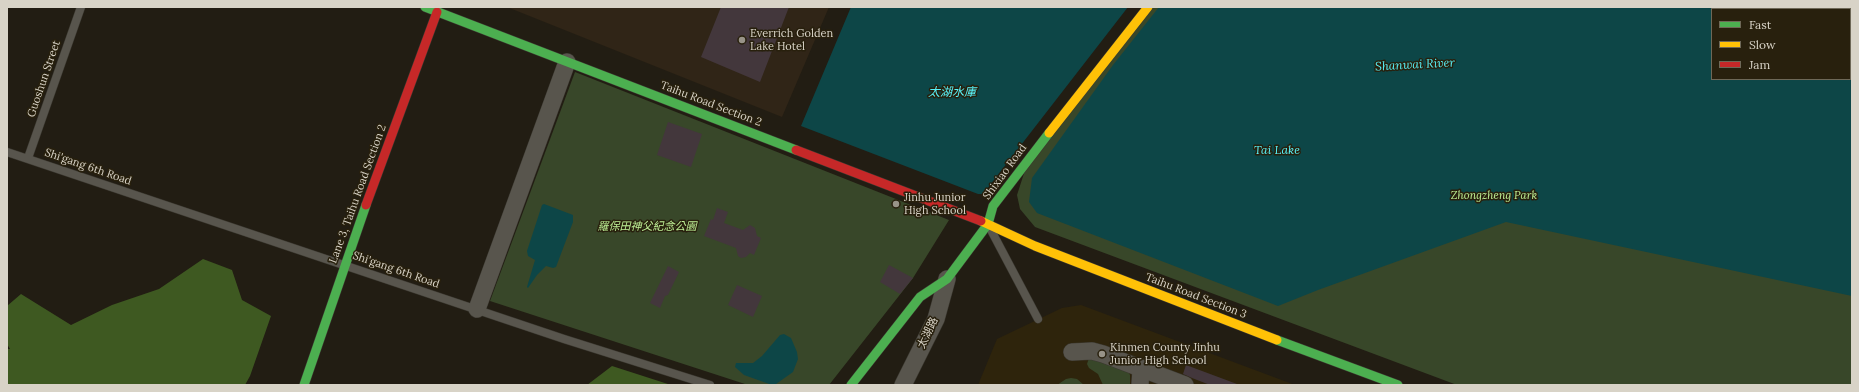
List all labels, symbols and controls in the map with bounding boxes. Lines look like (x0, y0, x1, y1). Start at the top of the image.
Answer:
legend (1711, 8, 1851, 80)
text: Fast (1749, 17, 1772, 32)
place label: Everrich Golden Lake Hotel (750, 27, 833, 53)
marker: Everrich Golden Lake Hotel (737, 35, 747, 45)
text: Slow (1749, 37, 1776, 52)
street label: Guoshun Street (25, 39, 63, 119)
water label: Shanwai River (1375, 56, 1455, 74)
text: Jam (1749, 57, 1770, 72)
street label: Taihu Road Section 2 (659, 79, 763, 129)
water label: 太湖水庫 (928, 86, 976, 100)
street label: Lane 3, Taihu Road Section 2 (327, 123, 389, 265)
street label: Shixiao Road (980, 142, 1030, 202)
water label: Tai Lake (1254, 144, 1300, 158)
street label: Shi'gang 6th Road (43, 146, 133, 188)
park label: Zhongzheng Park (1451, 189, 1537, 203)
place label: Jinhu Junior High School (904, 191, 966, 217)
marker: Jinhu Junior High School (891, 199, 901, 209)
park label: 羅保田神父紀念公園 (598, 220, 696, 234)
street label: Shi'gang 6th Road (351, 249, 441, 291)
street label: Taihu Road Section 3 (1143, 271, 1249, 321)
street label: 太湖路 (915, 315, 941, 351)
place label: Kinmen County Jinhu Junior High School (1110, 341, 1220, 367)
marker: Kinmen County Jinhu Junior High School (1097, 349, 1107, 359)

